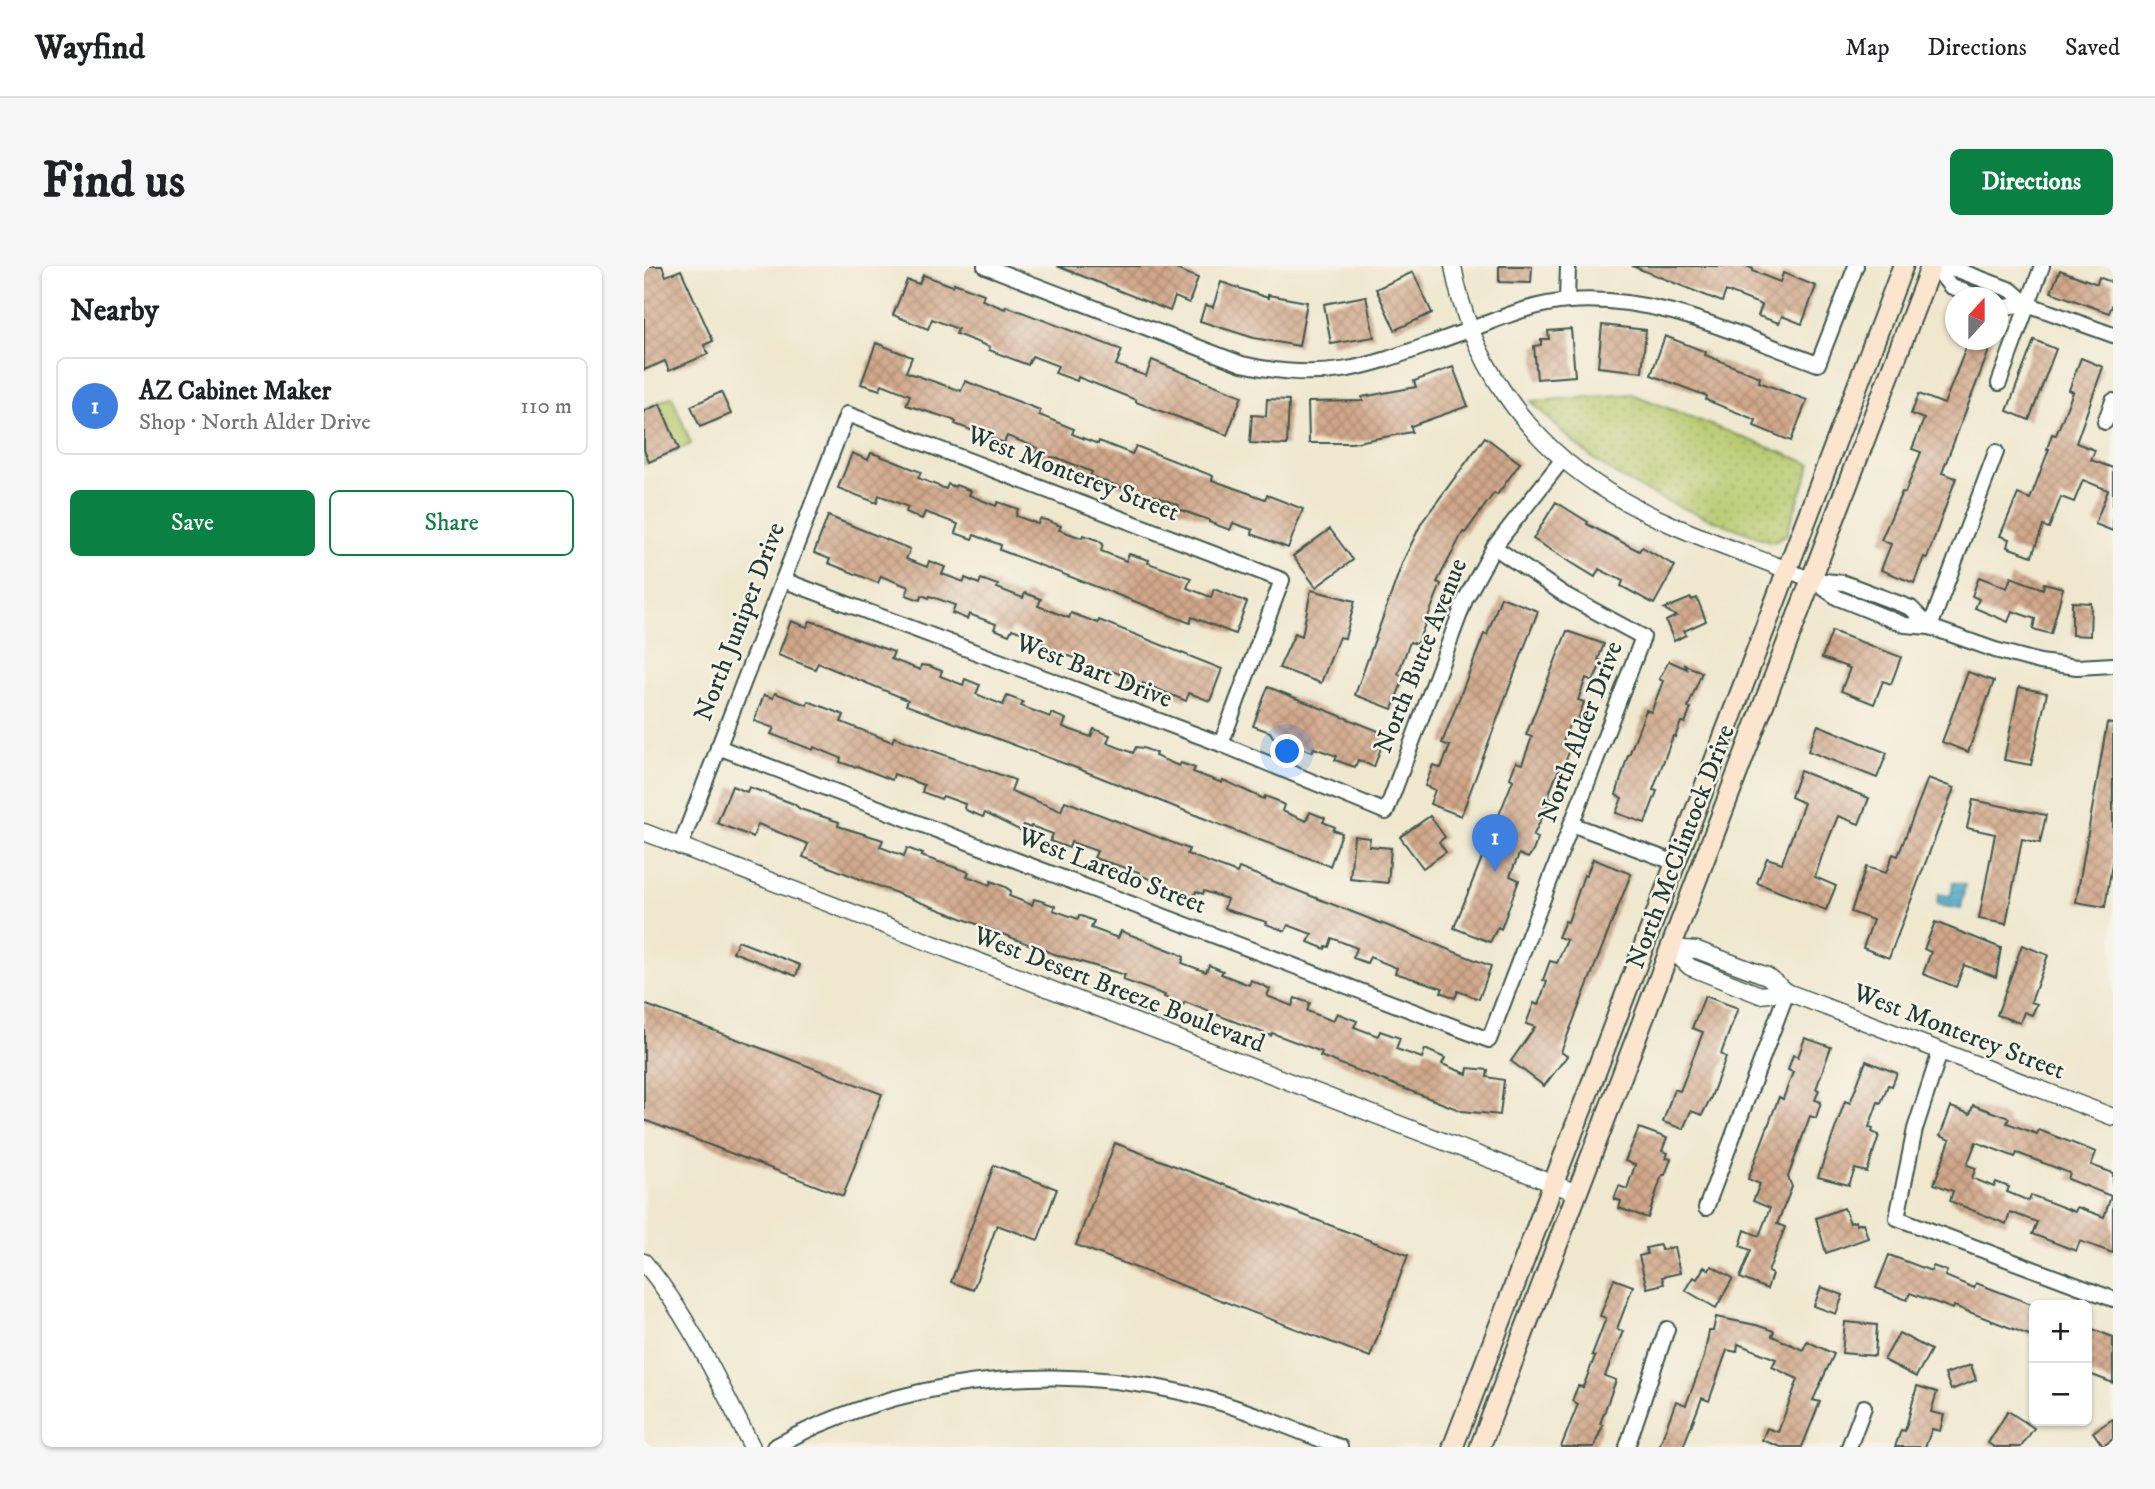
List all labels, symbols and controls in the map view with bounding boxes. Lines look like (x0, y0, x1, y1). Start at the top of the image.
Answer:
text: Wayfind (35, 28, 145, 69)
text: Map (1845, 33, 1890, 63)
text: Directions (1928, 33, 2027, 63)
text: Saved (2065, 33, 2120, 63)
button: Directions (1950, 149, 2113, 215)
text: Find us (42, 151, 185, 213)
north arrow (1945, 287, 2008, 350)
text: Nearby (70, 293, 159, 330)
text: AZ Cabinet Maker (139, 375, 331, 408)
text: 1 (91, 392, 99, 421)
text: 110 m (521, 392, 572, 421)
text: Shop · North Alder Drive (139, 408, 371, 437)
street label: West Monterey Street (961, 418, 1184, 530)
button: Save (70, 490, 315, 556)
button: Share (329, 490, 574, 556)
street label: North Juniper Drive (687, 518, 793, 726)
street label: North Butte Avenue (1367, 554, 1475, 758)
street label: West Bart Drive (1010, 626, 1177, 716)
street label: North Alder Drive (1531, 637, 1631, 827)
street label: North McClintock Drive (1619, 720, 1743, 974)
your location (1270, 734, 1304, 768)
pin: 1 (1472, 814, 1518, 872)
street label: West Laredo Street (1012, 820, 1211, 922)
street label: West Desert Breeze Boulevard (968, 919, 1269, 1061)
street label: West Monterey Street (1847, 976, 2070, 1088)
map controls (2029, 1300, 2092, 1426)
button: + (2029, 1300, 2092, 1363)
button: − (2029, 1363, 2092, 1426)

